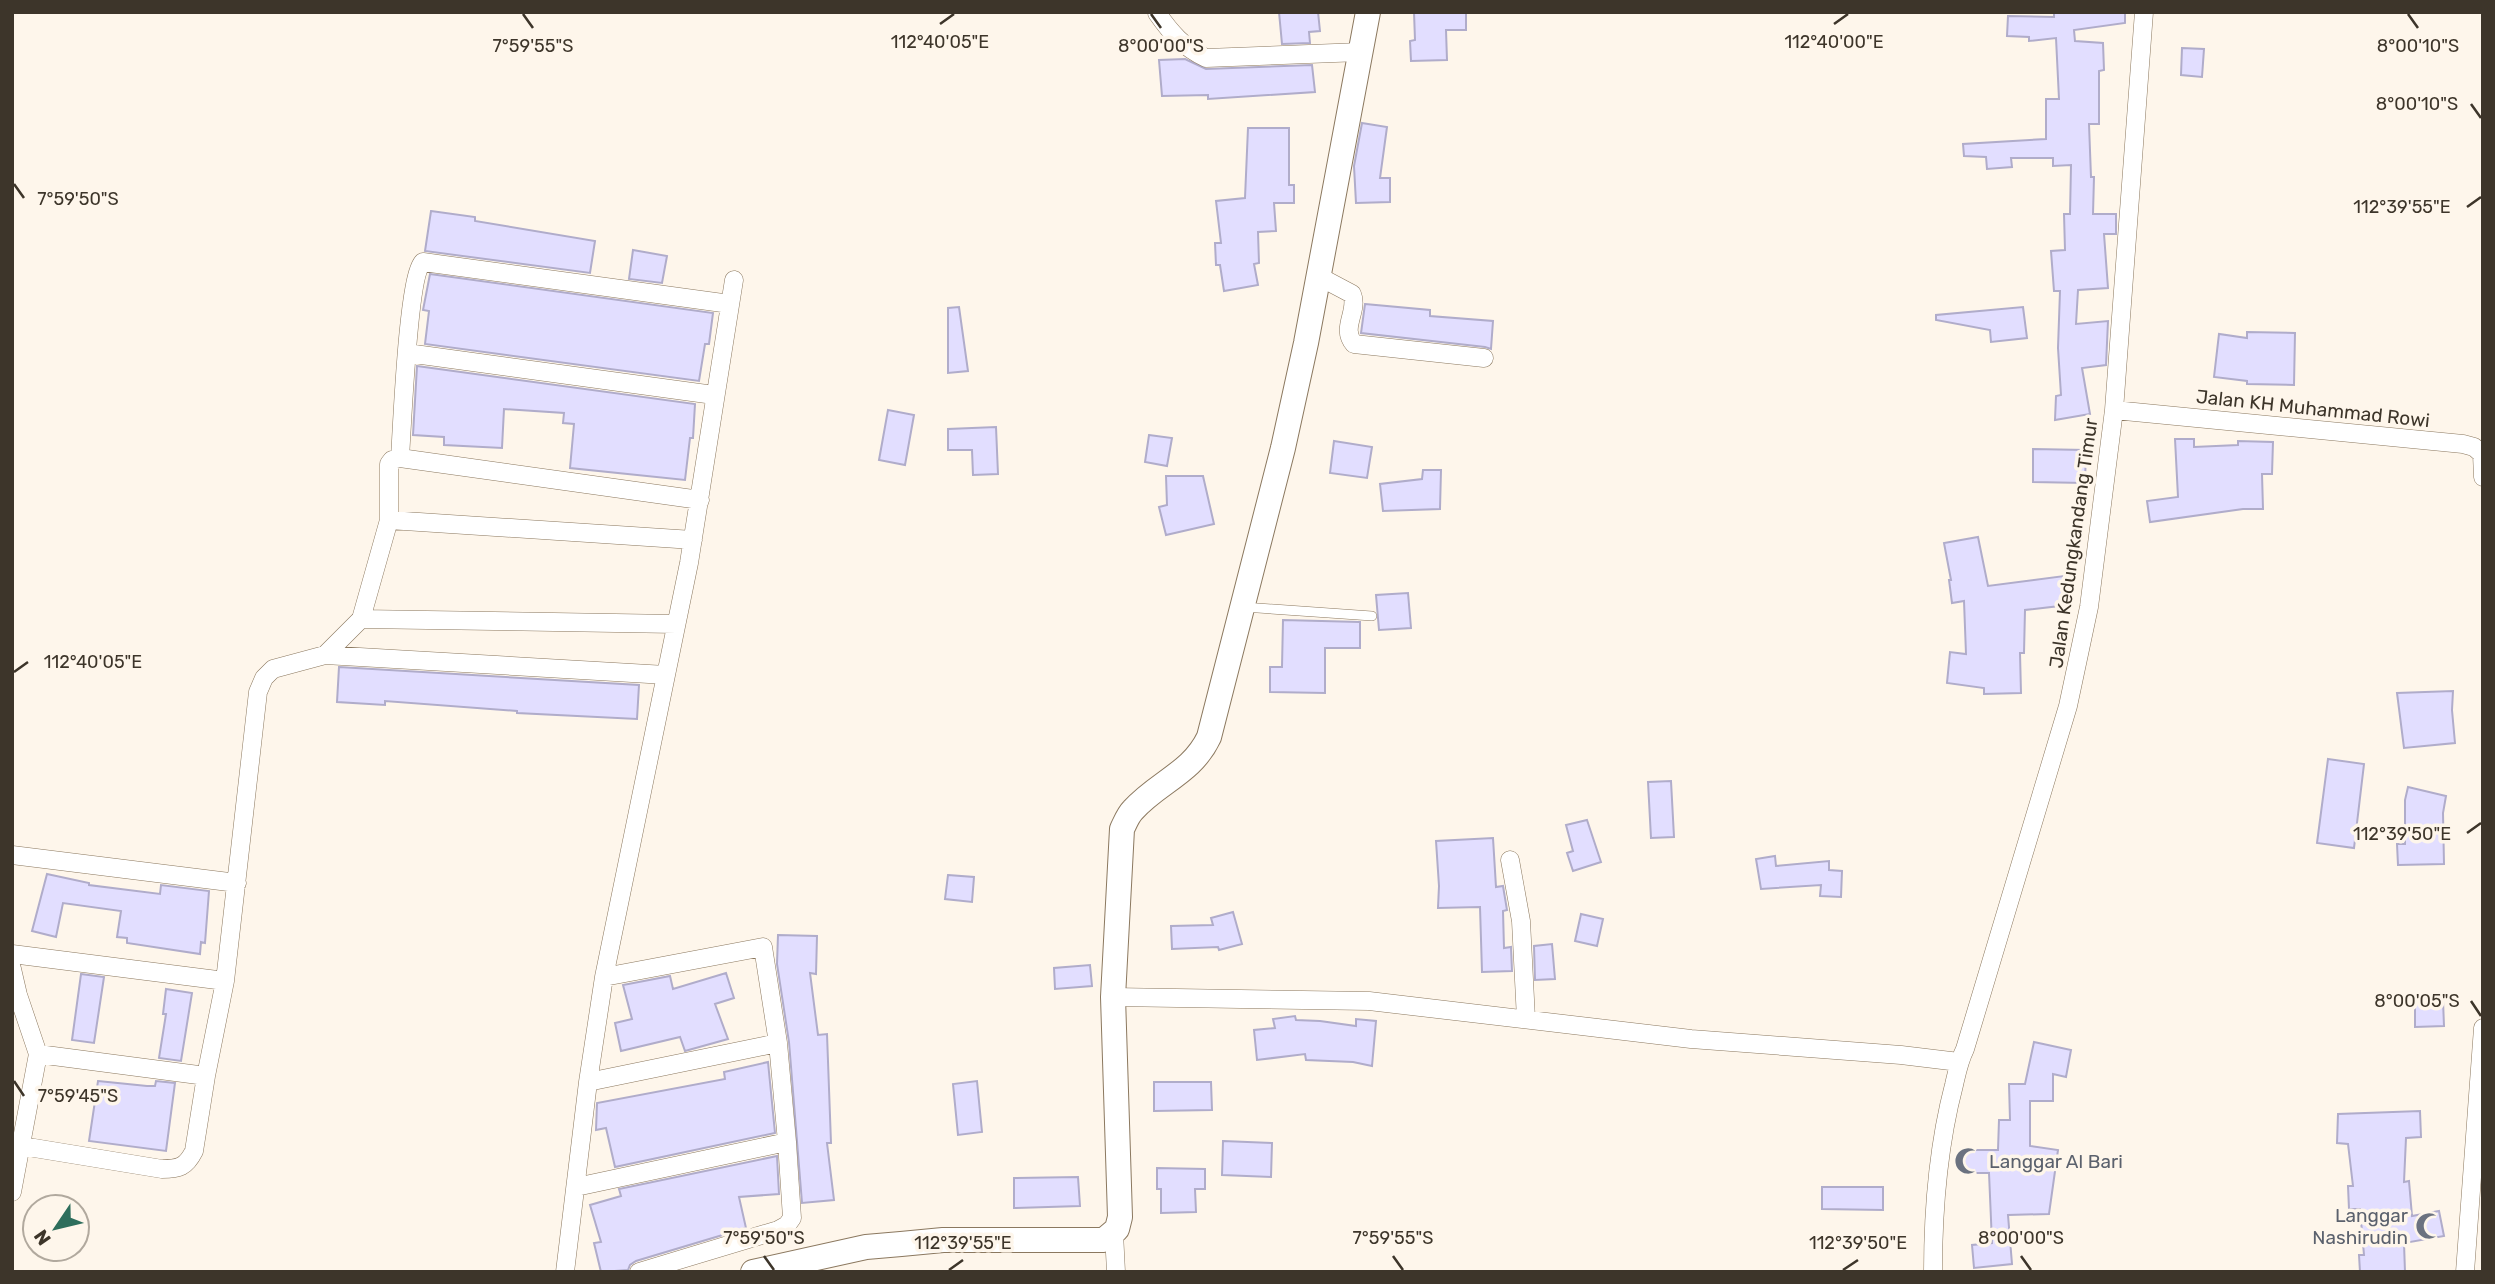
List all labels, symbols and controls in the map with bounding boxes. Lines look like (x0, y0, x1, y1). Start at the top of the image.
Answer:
text: 112°40'05"E (891, 31, 989, 53)
text: 112°40'00"E (1784, 31, 1884, 53)
text: 7°59'55"S (493, 35, 573, 57)
text: 8°00'00"S (1118, 35, 1204, 57)
text: 8°00'10"S (2377, 35, 2459, 57)
text: 8°00'10"S (2376, 93, 2458, 115)
text: 7°59'50"S (37, 188, 119, 210)
text: 112°39'55"E (2353, 196, 2451, 218)
street label: Jalan KH Muhammad Rowi (2195, 385, 2431, 432)
street label: Jalan Kedungkandang Timur (2045, 416, 2103, 670)
text: 112°40'05"E (44, 651, 142, 673)
text: 112°39'50"E (2353, 823, 2451, 845)
text: 8°00'05"S (2374, 990, 2460, 1012)
text: 7°59'45"S (38, 1085, 118, 1107)
mosque icon: Langgar Al Bari (1953, 1146, 1983, 1176)
place label: Langgar Al Bari (1989, 1150, 2123, 1173)
north arrow (21, 1193, 91, 1263)
place label: Langgar Nashirudin (2312, 1204, 2409, 1249)
mosque icon: Langgar Nashirudin (2414, 1211, 2444, 1241)
text: N (29, 1225, 56, 1250)
text: 7°59'50"S (723, 1227, 805, 1249)
text: 7°59'55"S (1353, 1227, 1433, 1249)
text: 8°00'00"S (1978, 1227, 2064, 1249)
text: 112°39'55"E (914, 1232, 1012, 1254)
text: 112°39'50"E (1809, 1232, 1907, 1254)

